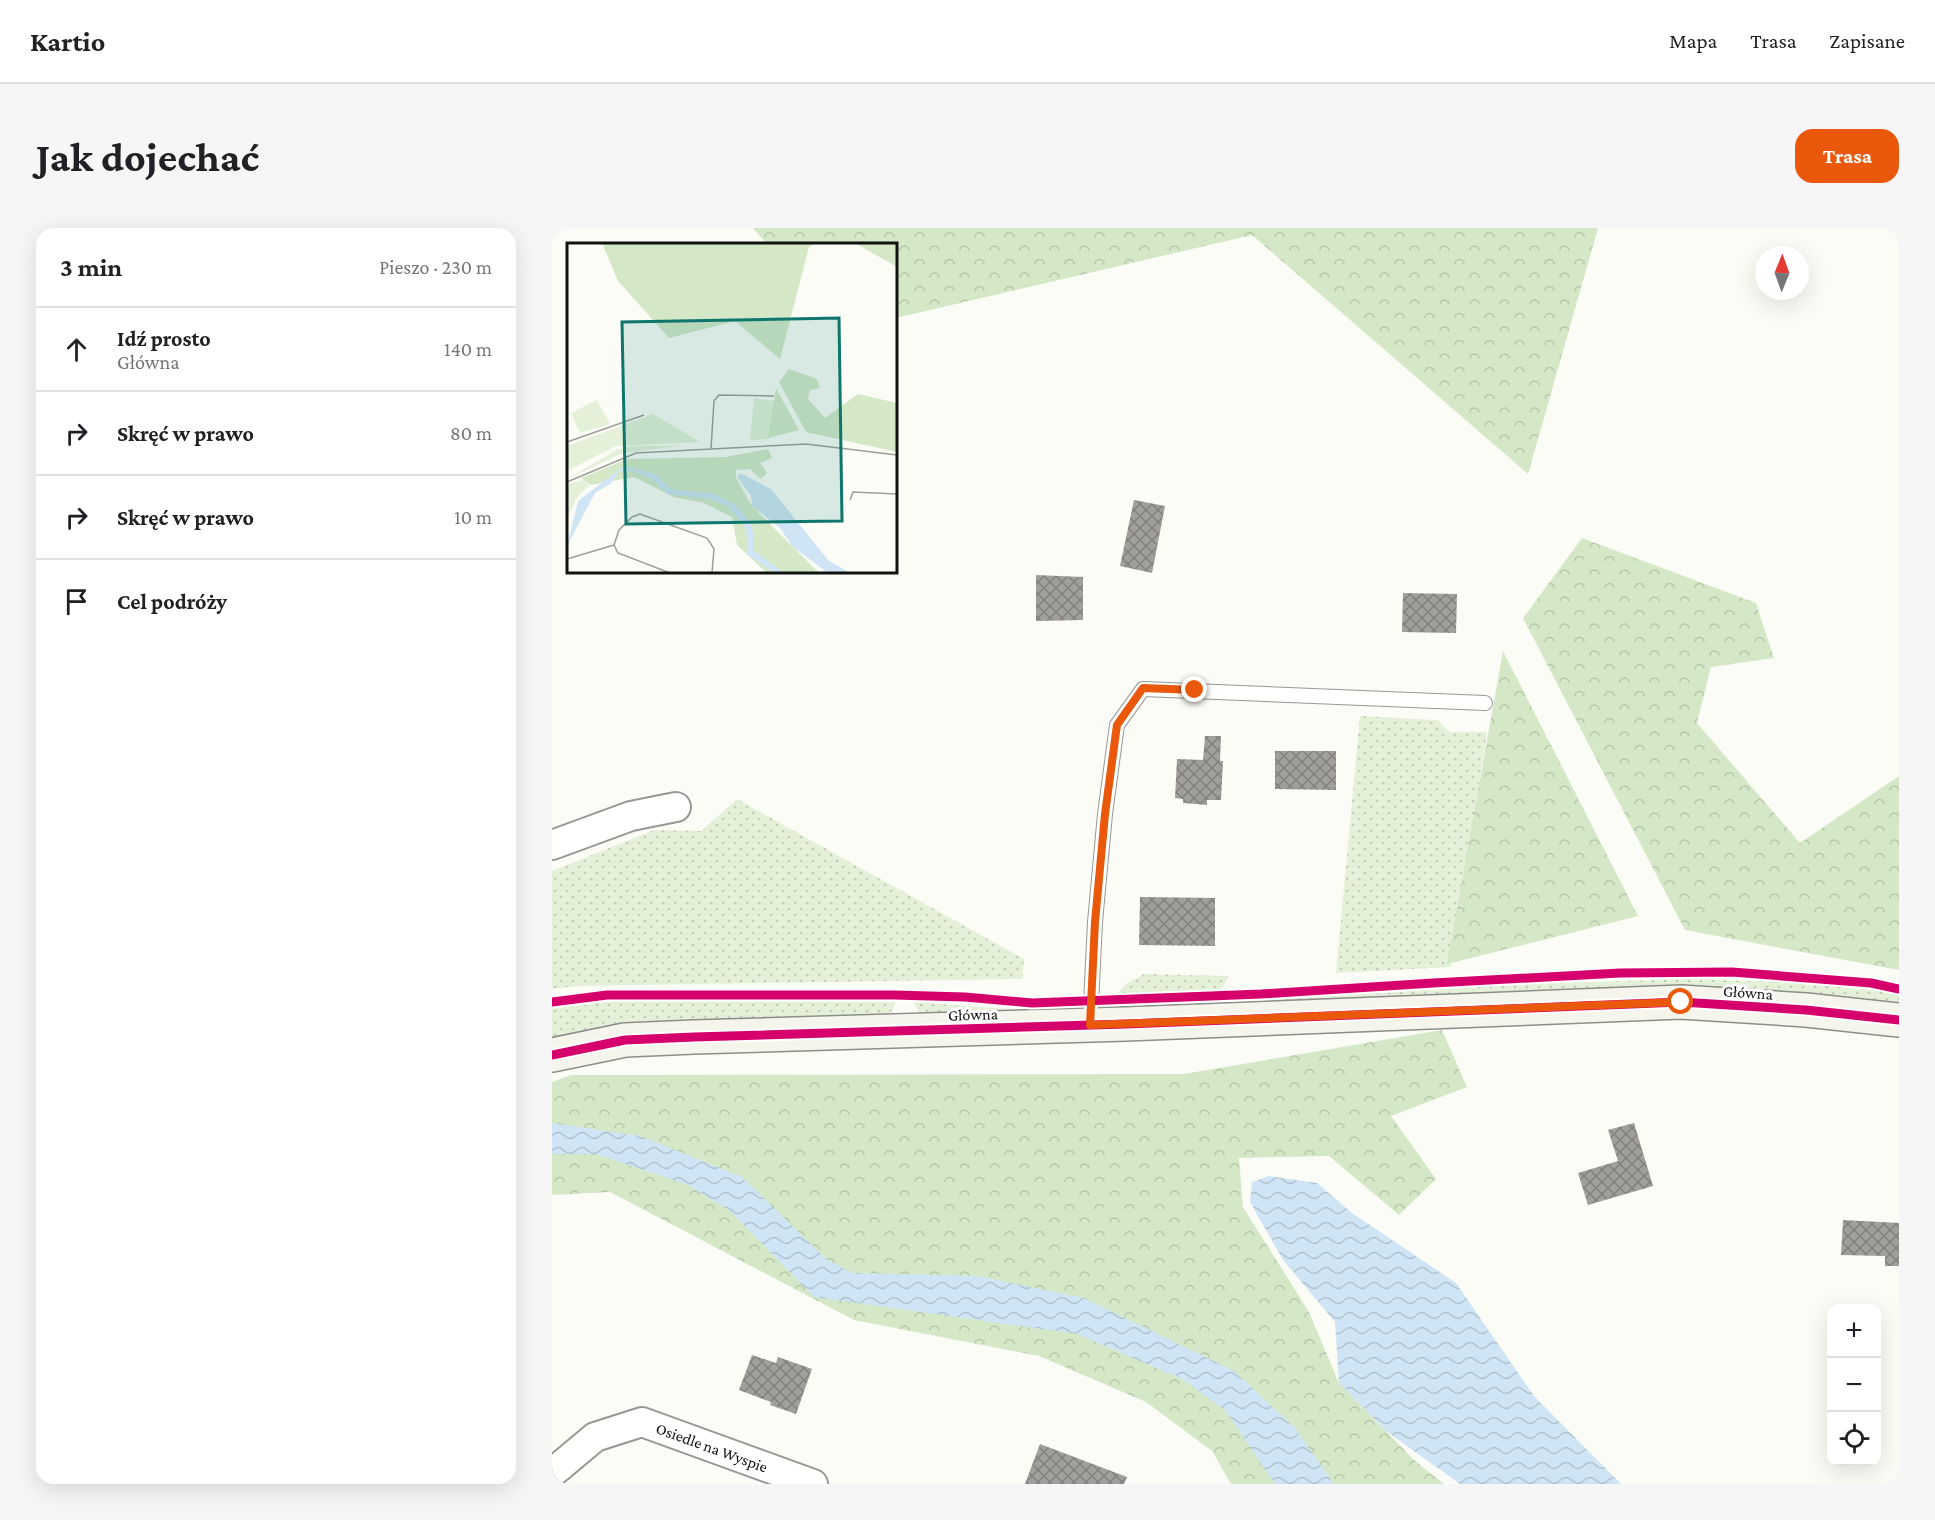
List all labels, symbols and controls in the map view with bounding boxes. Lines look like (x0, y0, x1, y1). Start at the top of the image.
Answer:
text: Kartio (30, 26, 105, 57)
text: Mapa (1669, 29, 1717, 53)
text: Trasa (1750, 29, 1796, 53)
text: Zapisane (1829, 29, 1905, 53)
button: Trasa (1795, 129, 1899, 183)
text: Jak dojechać (36, 133, 259, 180)
inset map (567, 243, 897, 573)
north arrow (1755, 246, 1809, 300)
text: 3 min (60, 253, 122, 282)
text: Pieszo · 230 m (379, 256, 492, 278)
text: Idź prosto (117, 326, 211, 351)
icon: ahead (60, 333, 93, 366)
text: 140 m (444, 338, 492, 360)
text: Główna (117, 351, 180, 373)
icon: right (60, 417, 93, 450)
text: Skręć w prawo (117, 421, 254, 446)
text: 80 m (450, 422, 492, 444)
icon: right (60, 501, 93, 534)
text: Skręć w prawo (117, 505, 254, 530)
text: 10 m (454, 506, 492, 528)
icon: arrive (60, 585, 93, 618)
text: Cel podróży (117, 589, 227, 614)
route end (1181, 676, 1207, 702)
street label: Główna (1722, 982, 1774, 1003)
route start (1667, 988, 1693, 1014)
street label: Główna (948, 1005, 999, 1024)
map controls (1827, 1304, 1881, 1466)
button: + (1827, 1304, 1881, 1358)
button: − (1827, 1358, 1881, 1412)
button: locate (1827, 1412, 1881, 1466)
street label: Osiedle na Wyspie (653, 1419, 770, 1476)

